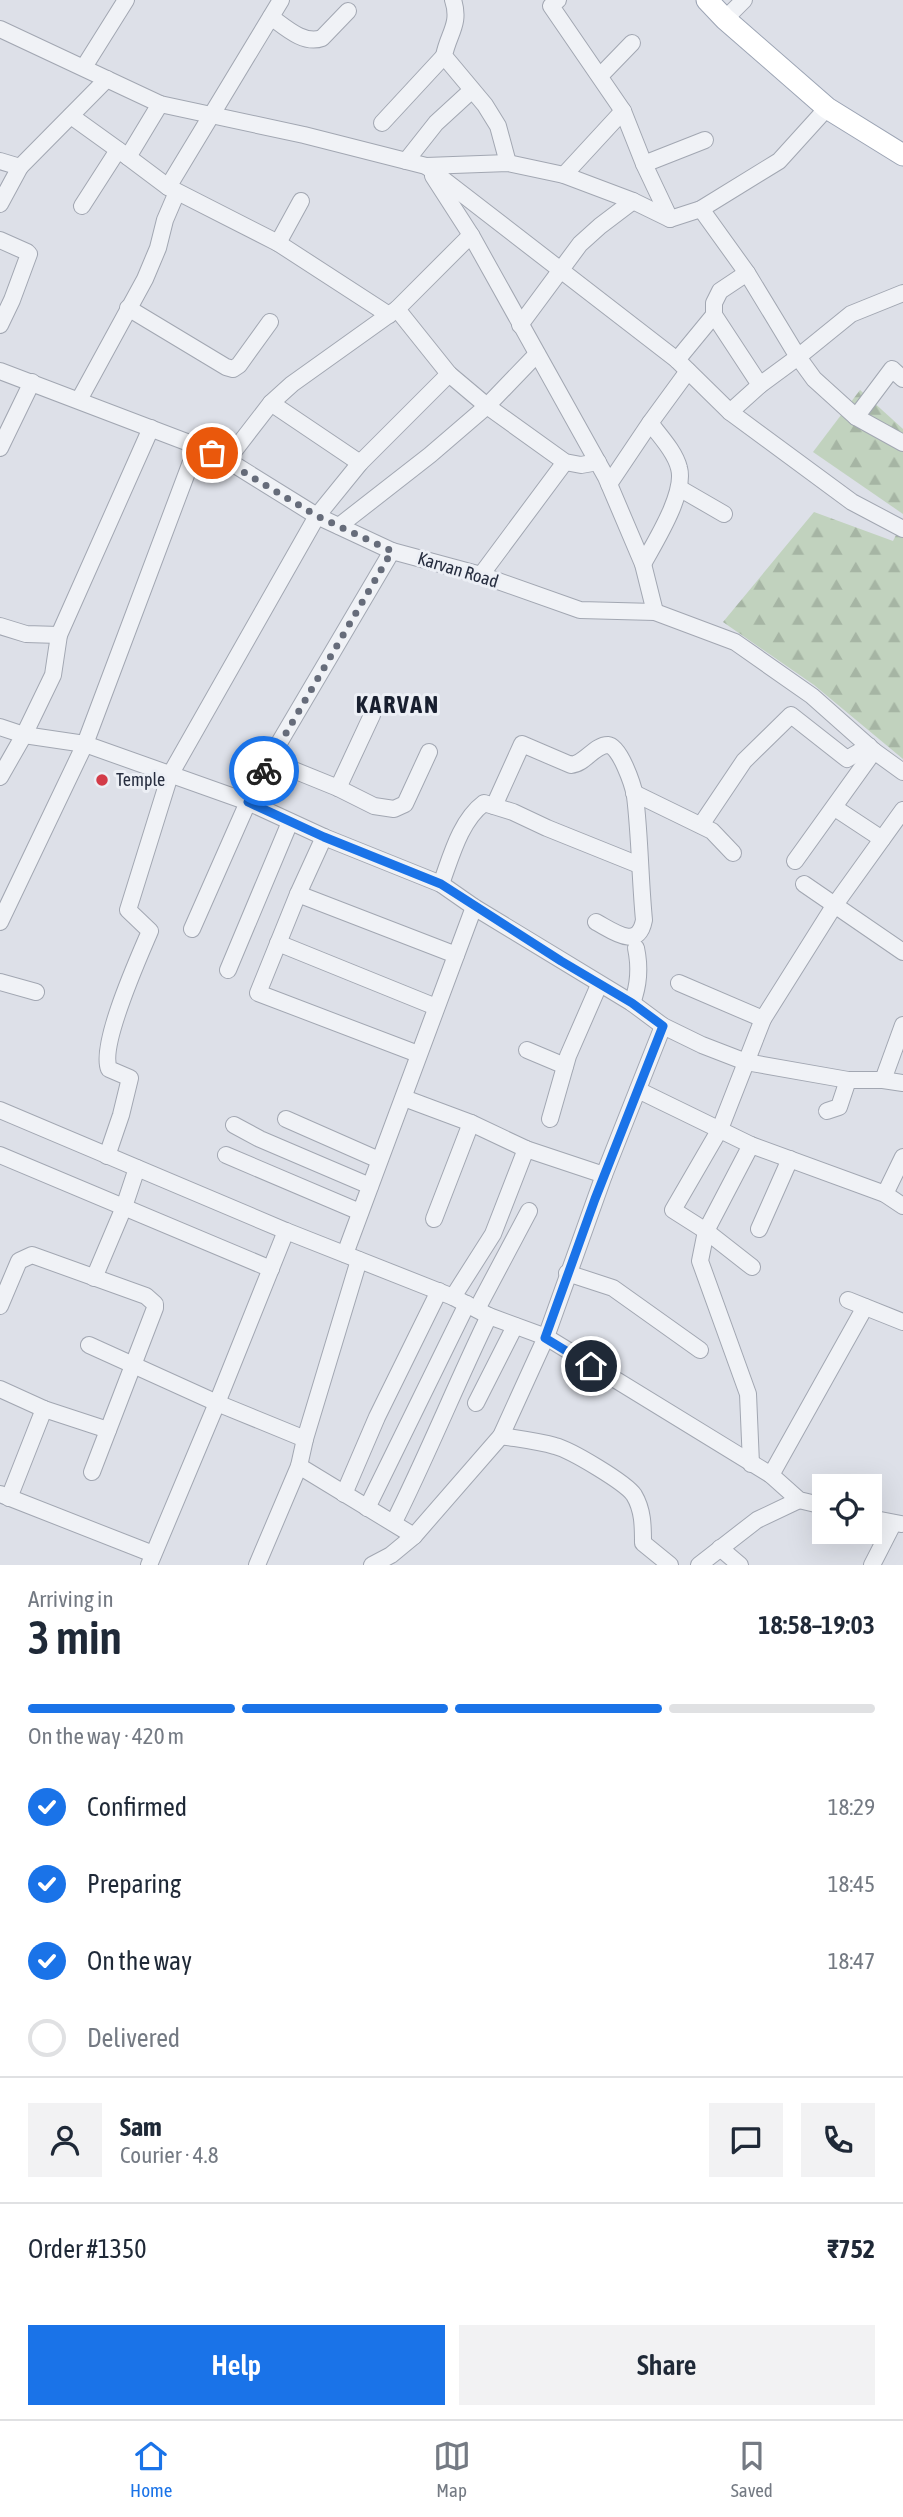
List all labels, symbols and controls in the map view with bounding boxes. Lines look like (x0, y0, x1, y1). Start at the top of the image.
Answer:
pin (182, 423, 242, 483)
icon: bag (193, 434, 231, 472)
street label: Karvan Road (415, 547, 501, 592)
district label: KARVAN (356, 691, 440, 718)
courier (229, 736, 299, 806)
icon: bike (245, 752, 283, 790)
place label: Temple (116, 769, 165, 790)
marker: Temple (94, 772, 110, 788)
pin (561, 1336, 621, 1396)
icon: home (572, 1347, 610, 1385)
map controls (812, 1474, 882, 1544)
button: locate (812, 1474, 882, 1544)
text: Arriving in (28, 1586, 114, 1612)
text: 18:58–19:03 (758, 1610, 875, 1640)
text: 3 min (28, 1611, 122, 1664)
text: On the way · 420 m (28, 1723, 184, 1749)
icon: check (28, 1788, 66, 1826)
text: Confirmed (87, 1792, 187, 1822)
text: 18:29 (828, 1794, 875, 1820)
icon: check (28, 1865, 66, 1903)
text: Preparing (87, 1869, 181, 1899)
text: 18:45 (828, 1871, 875, 1897)
icon: check (28, 1942, 66, 1980)
text: On the way (87, 1946, 192, 1976)
text: 18:47 (828, 1948, 875, 1974)
text: Delivered (87, 2023, 180, 2053)
button: person (28, 2103, 102, 2177)
button: chat (709, 2103, 783, 2177)
button: phone (801, 2103, 875, 2177)
text: Sam (120, 2112, 162, 2142)
text: Courier · 4.8 (120, 2142, 219, 2168)
text: Order #1350 (28, 2234, 147, 2264)
text: ₹752 (827, 2234, 875, 2264)
button: Help (28, 2325, 445, 2405)
button: Share (459, 2325, 875, 2405)
tab: Home (130, 2437, 172, 2501)
tab: Map (433, 2437, 471, 2501)
tab: Saved (731, 2437, 773, 2501)

